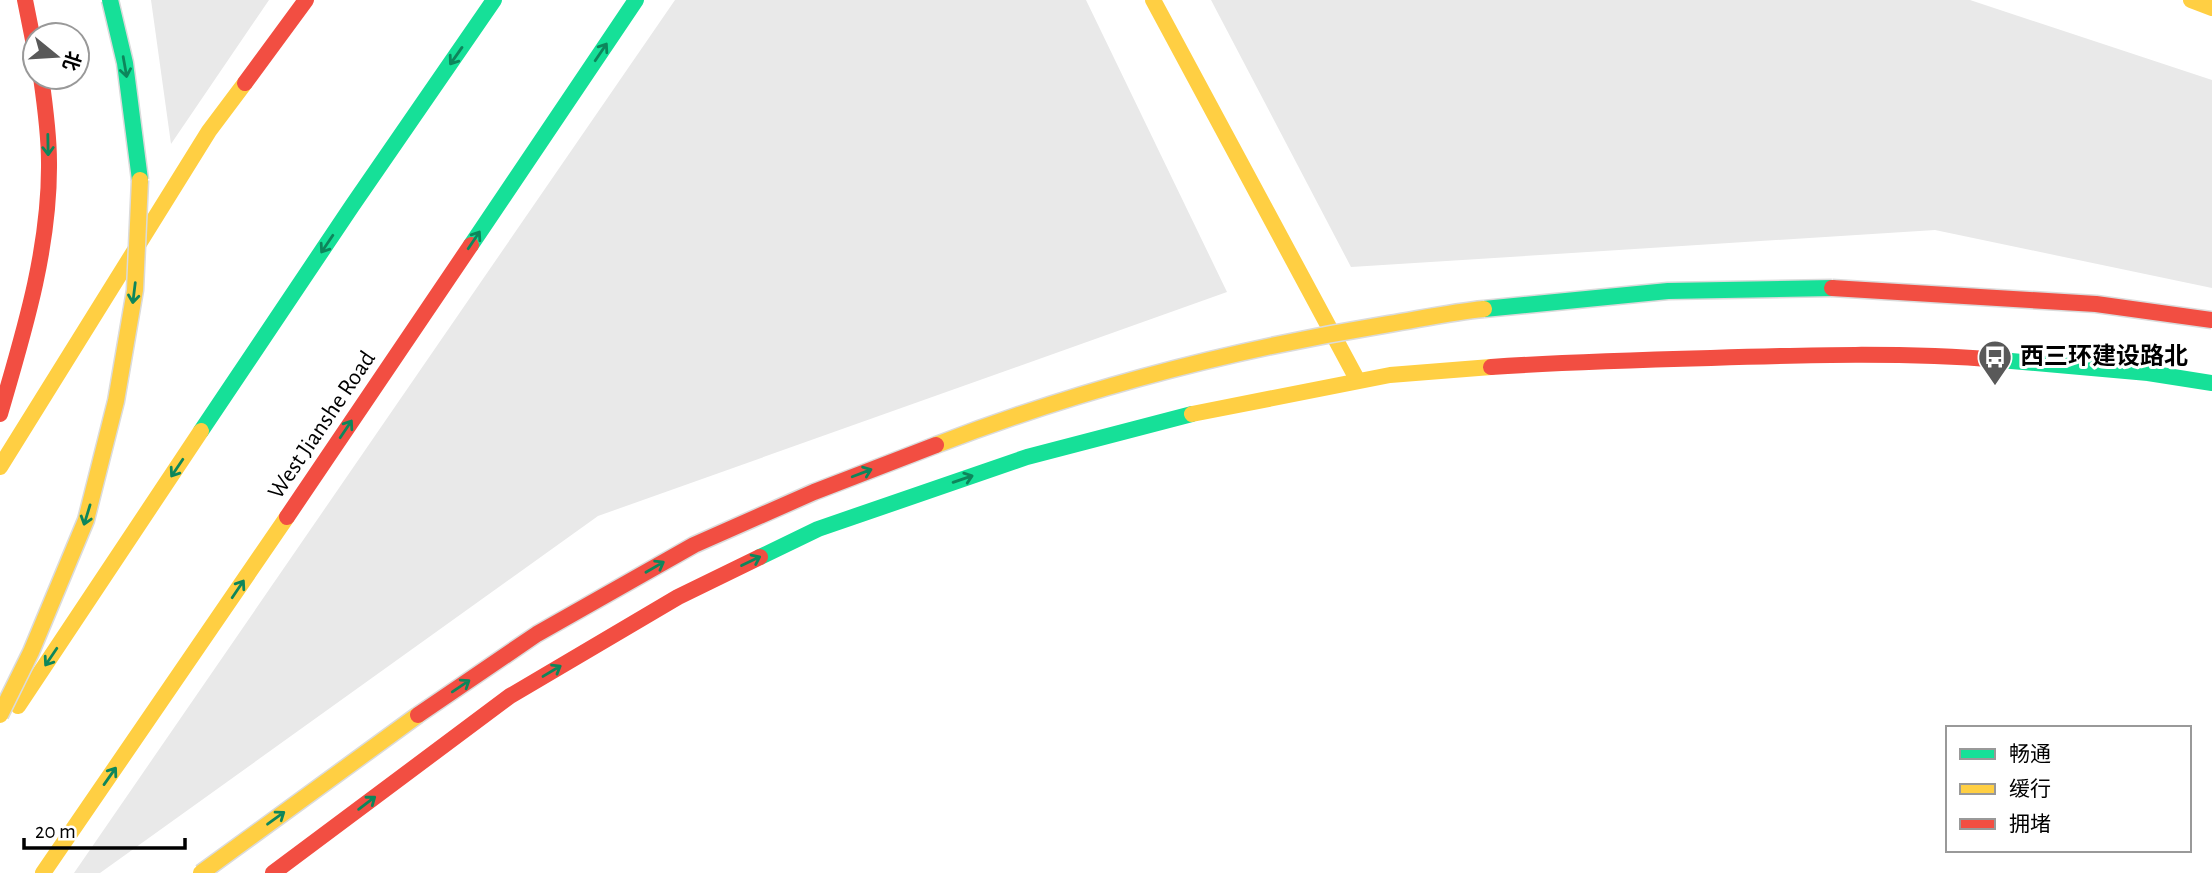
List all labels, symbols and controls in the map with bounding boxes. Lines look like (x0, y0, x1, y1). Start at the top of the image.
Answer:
north arrow (21, 21, 91, 91)
one-way arrow (594, 43, 608, 62)
one-way arrow (449, 46, 463, 65)
text: 北 (59, 49, 84, 73)
one-way arrow (119, 55, 132, 78)
one-way arrow (41, 133, 54, 156)
one-way arrow (467, 231, 481, 251)
one-way arrow (320, 234, 334, 253)
one-way arrow (127, 281, 140, 304)
bus stop icon: 西三环建设路北 (1976, 338, 2014, 387)
place label: 西三环建设路北 (2020, 343, 2188, 369)
street label: West Jianshe Road (264, 347, 380, 503)
one-way arrow (339, 420, 353, 439)
one-way arrow (170, 457, 184, 477)
one-way arrow (850, 466, 872, 478)
one-way arrow (951, 472, 973, 484)
one-way arrow (80, 504, 93, 526)
one-way arrow (740, 554, 761, 568)
one-way arrow (644, 560, 665, 573)
one-way arrow (231, 580, 246, 599)
one-way arrow (44, 647, 58, 666)
one-way arrow (542, 664, 562, 678)
one-way arrow (451, 679, 470, 693)
legend (1946, 726, 2191, 852)
text: 畅通 (2009, 743, 2051, 765)
one-way arrow (103, 767, 117, 787)
text: 缓行 (2009, 778, 2051, 800)
one-way arrow (357, 795, 376, 810)
scale bar (24, 806, 186, 850)
one-way arrow (266, 811, 285, 825)
text: 拥堵 (2009, 813, 2051, 835)
text: 20 m (35, 821, 76, 842)

